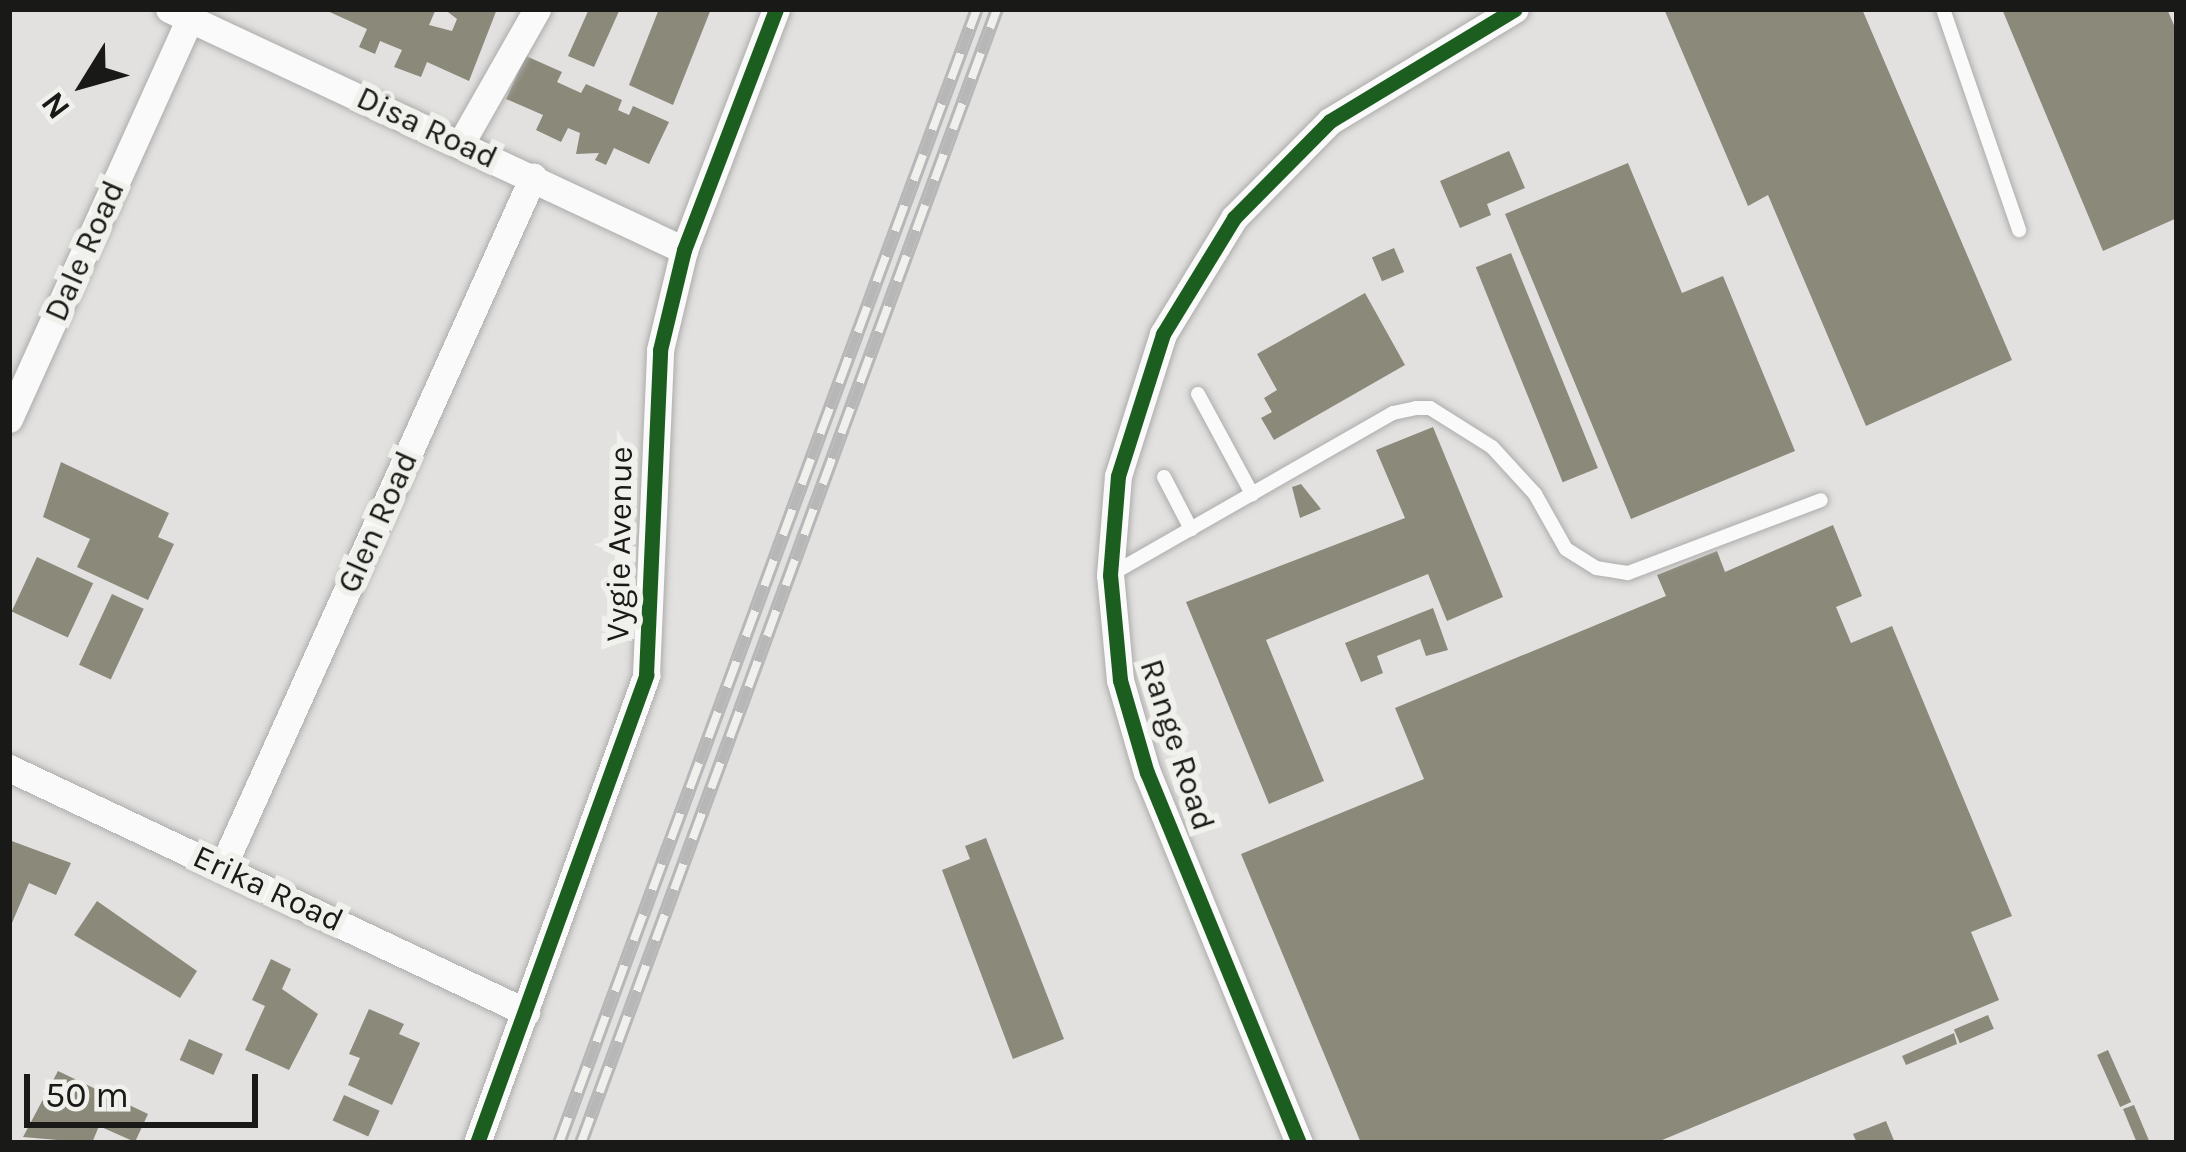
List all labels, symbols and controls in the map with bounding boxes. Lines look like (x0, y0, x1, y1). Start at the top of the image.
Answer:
north arrow (24, 24, 144, 144)
street label: Disa Road (350, 78, 504, 178)
text: N (33, 85, 78, 127)
street label: Dale Road (36, 174, 134, 328)
street label: Glen Road (329, 445, 427, 599)
street label: Vygie Avenue (598, 446, 642, 642)
street label: Range Road (1131, 654, 1223, 836)
street label: Erika Road (187, 837, 349, 941)
scale bar (30, 1050, 264, 1124)
text: 50 m (45, 1074, 129, 1116)

